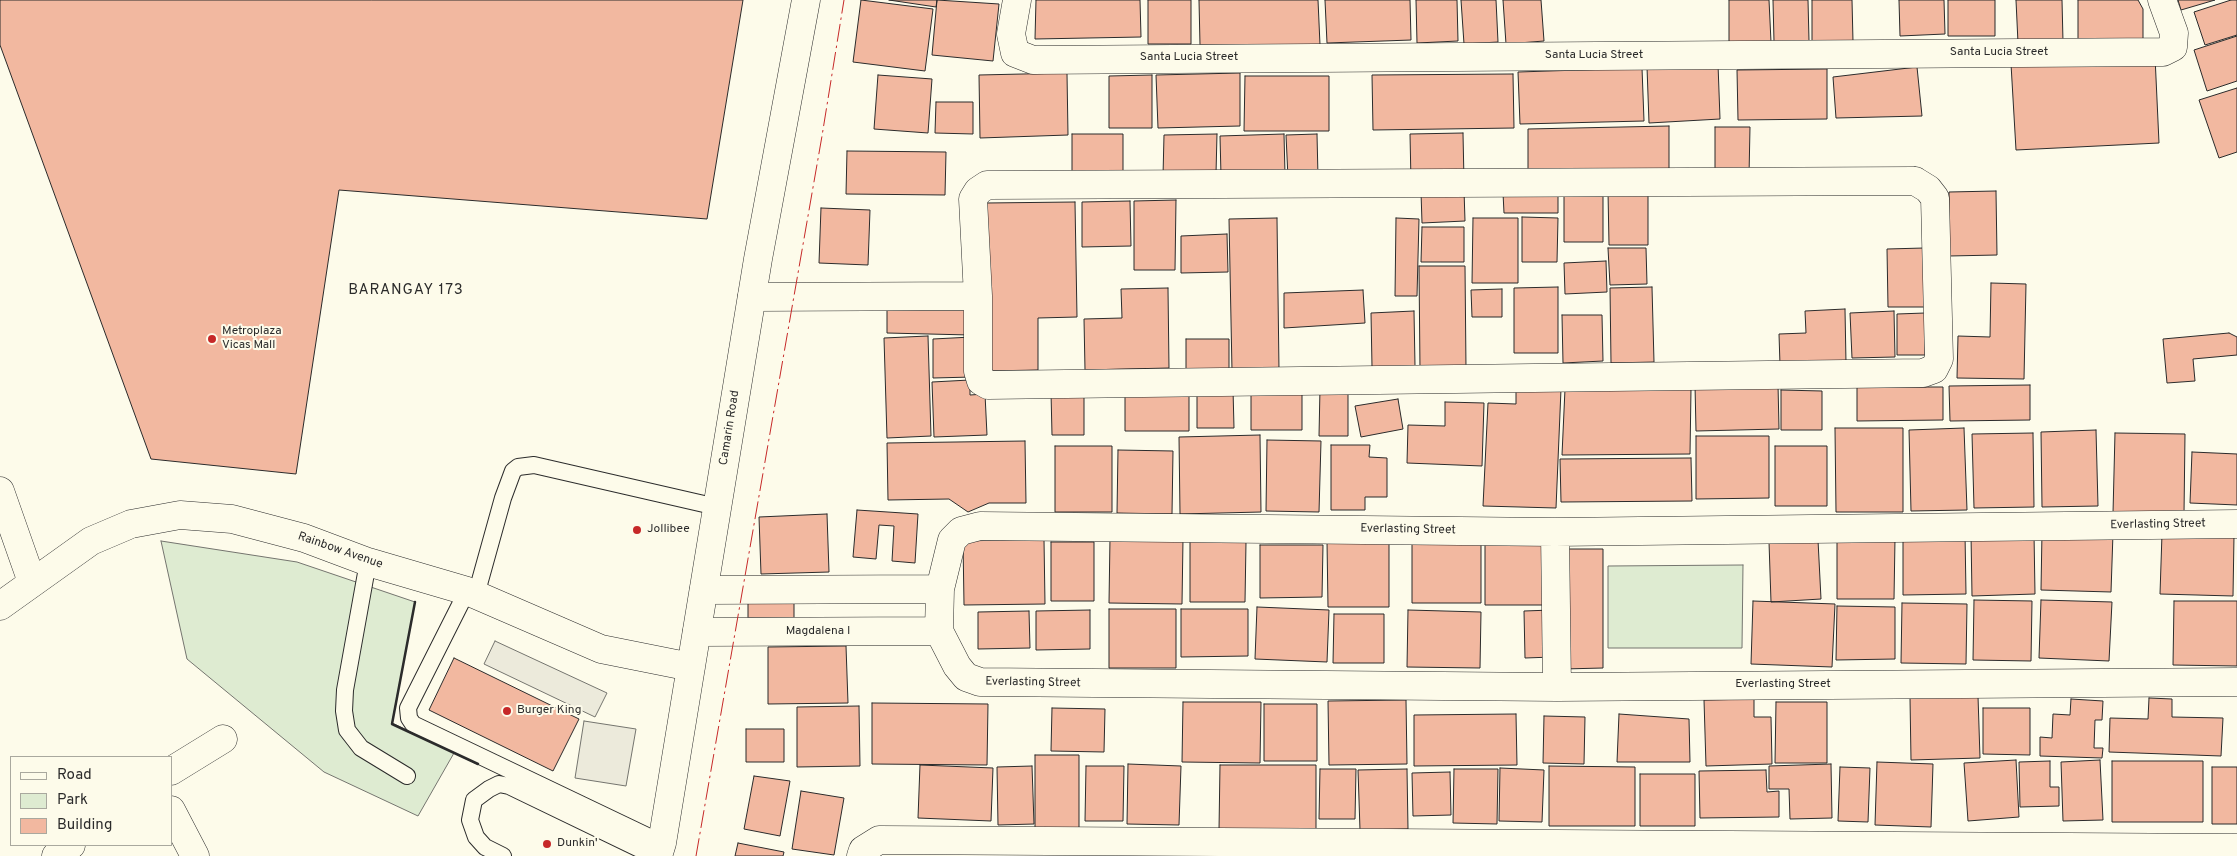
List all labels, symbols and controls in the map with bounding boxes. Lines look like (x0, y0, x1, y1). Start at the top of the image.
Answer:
street label: Santa Lucia Street (1950, 46, 2048, 60)
street label: Santa Lucia Street (1545, 49, 1643, 63)
street label: Santa Lucia Street (1140, 51, 1238, 65)
district label: BARANGAY 173 (347, 282, 465, 300)
place label: Metroplaza Vicas Mall (222, 325, 282, 353)
marker: Metroplaza Vicas Mall (206, 333, 218, 345)
street label: Camarin Road (717, 389, 743, 467)
street label: Everlasting Street (2110, 517, 2206, 533)
street label: Everlasting Street (1360, 522, 1456, 538)
place label: Jollibee (647, 523, 690, 537)
marker: Jollibee (631, 524, 643, 536)
street label: Rainbow Avenue (296, 530, 384, 572)
street label: Magdalena I (786, 625, 850, 639)
street label: Everlasting Street (985, 675, 1081, 691)
street label: Everlasting Street (1735, 678, 1831, 692)
place label: Burger King (517, 704, 581, 718)
marker: Burger King (501, 705, 513, 717)
legend (10, 756, 172, 846)
text: Road (57, 766, 92, 785)
text: Park (57, 791, 88, 810)
text: Building (57, 816, 112, 835)
place label: Dunkin' (557, 837, 598, 851)
marker: Dunkin' (541, 838, 553, 850)

